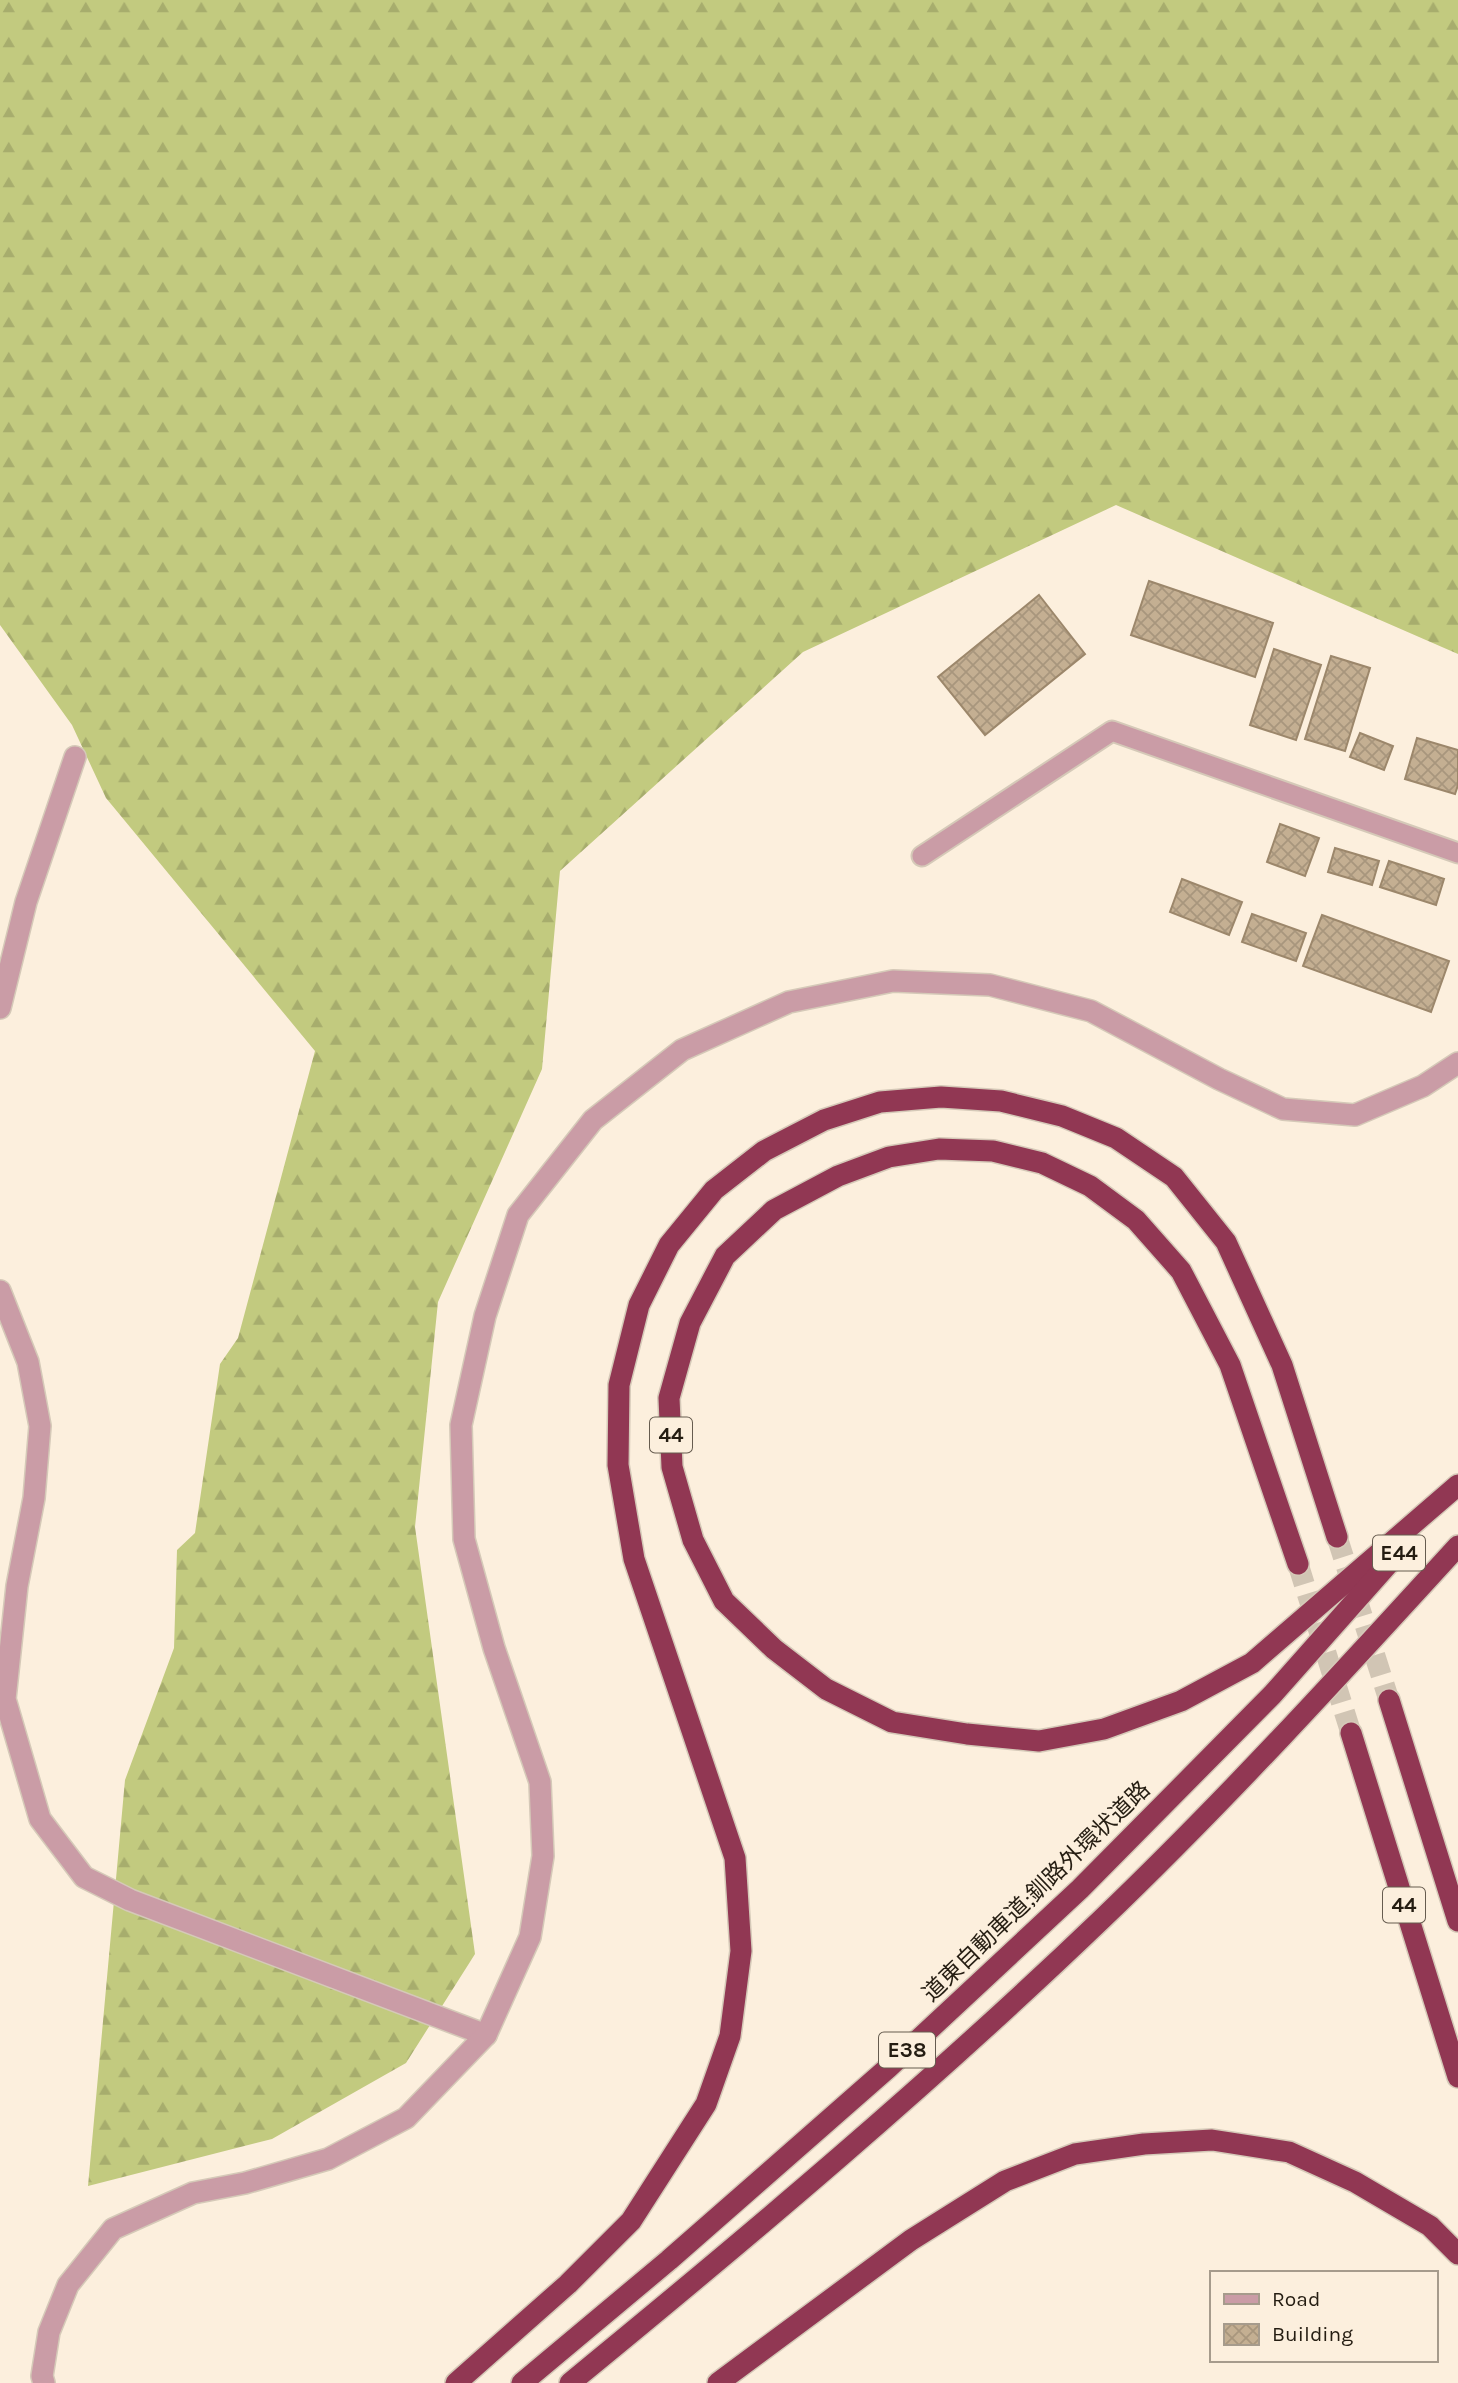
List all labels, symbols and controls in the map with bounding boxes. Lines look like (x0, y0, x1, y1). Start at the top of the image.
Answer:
road number: 44 (650, 1418, 692, 1452)
road number: E44 (1373, 1536, 1425, 1570)
street label: 道東自動車道;釧路外環状道路 (917, 1776, 1155, 2007)
road number: 44 (1383, 1888, 1425, 1923)
road number: E38 (879, 2032, 935, 2068)
legend (1210, 2271, 1437, 2362)
text: Road (1272, 2287, 1320, 2311)
text: Building (1272, 2322, 1353, 2346)

